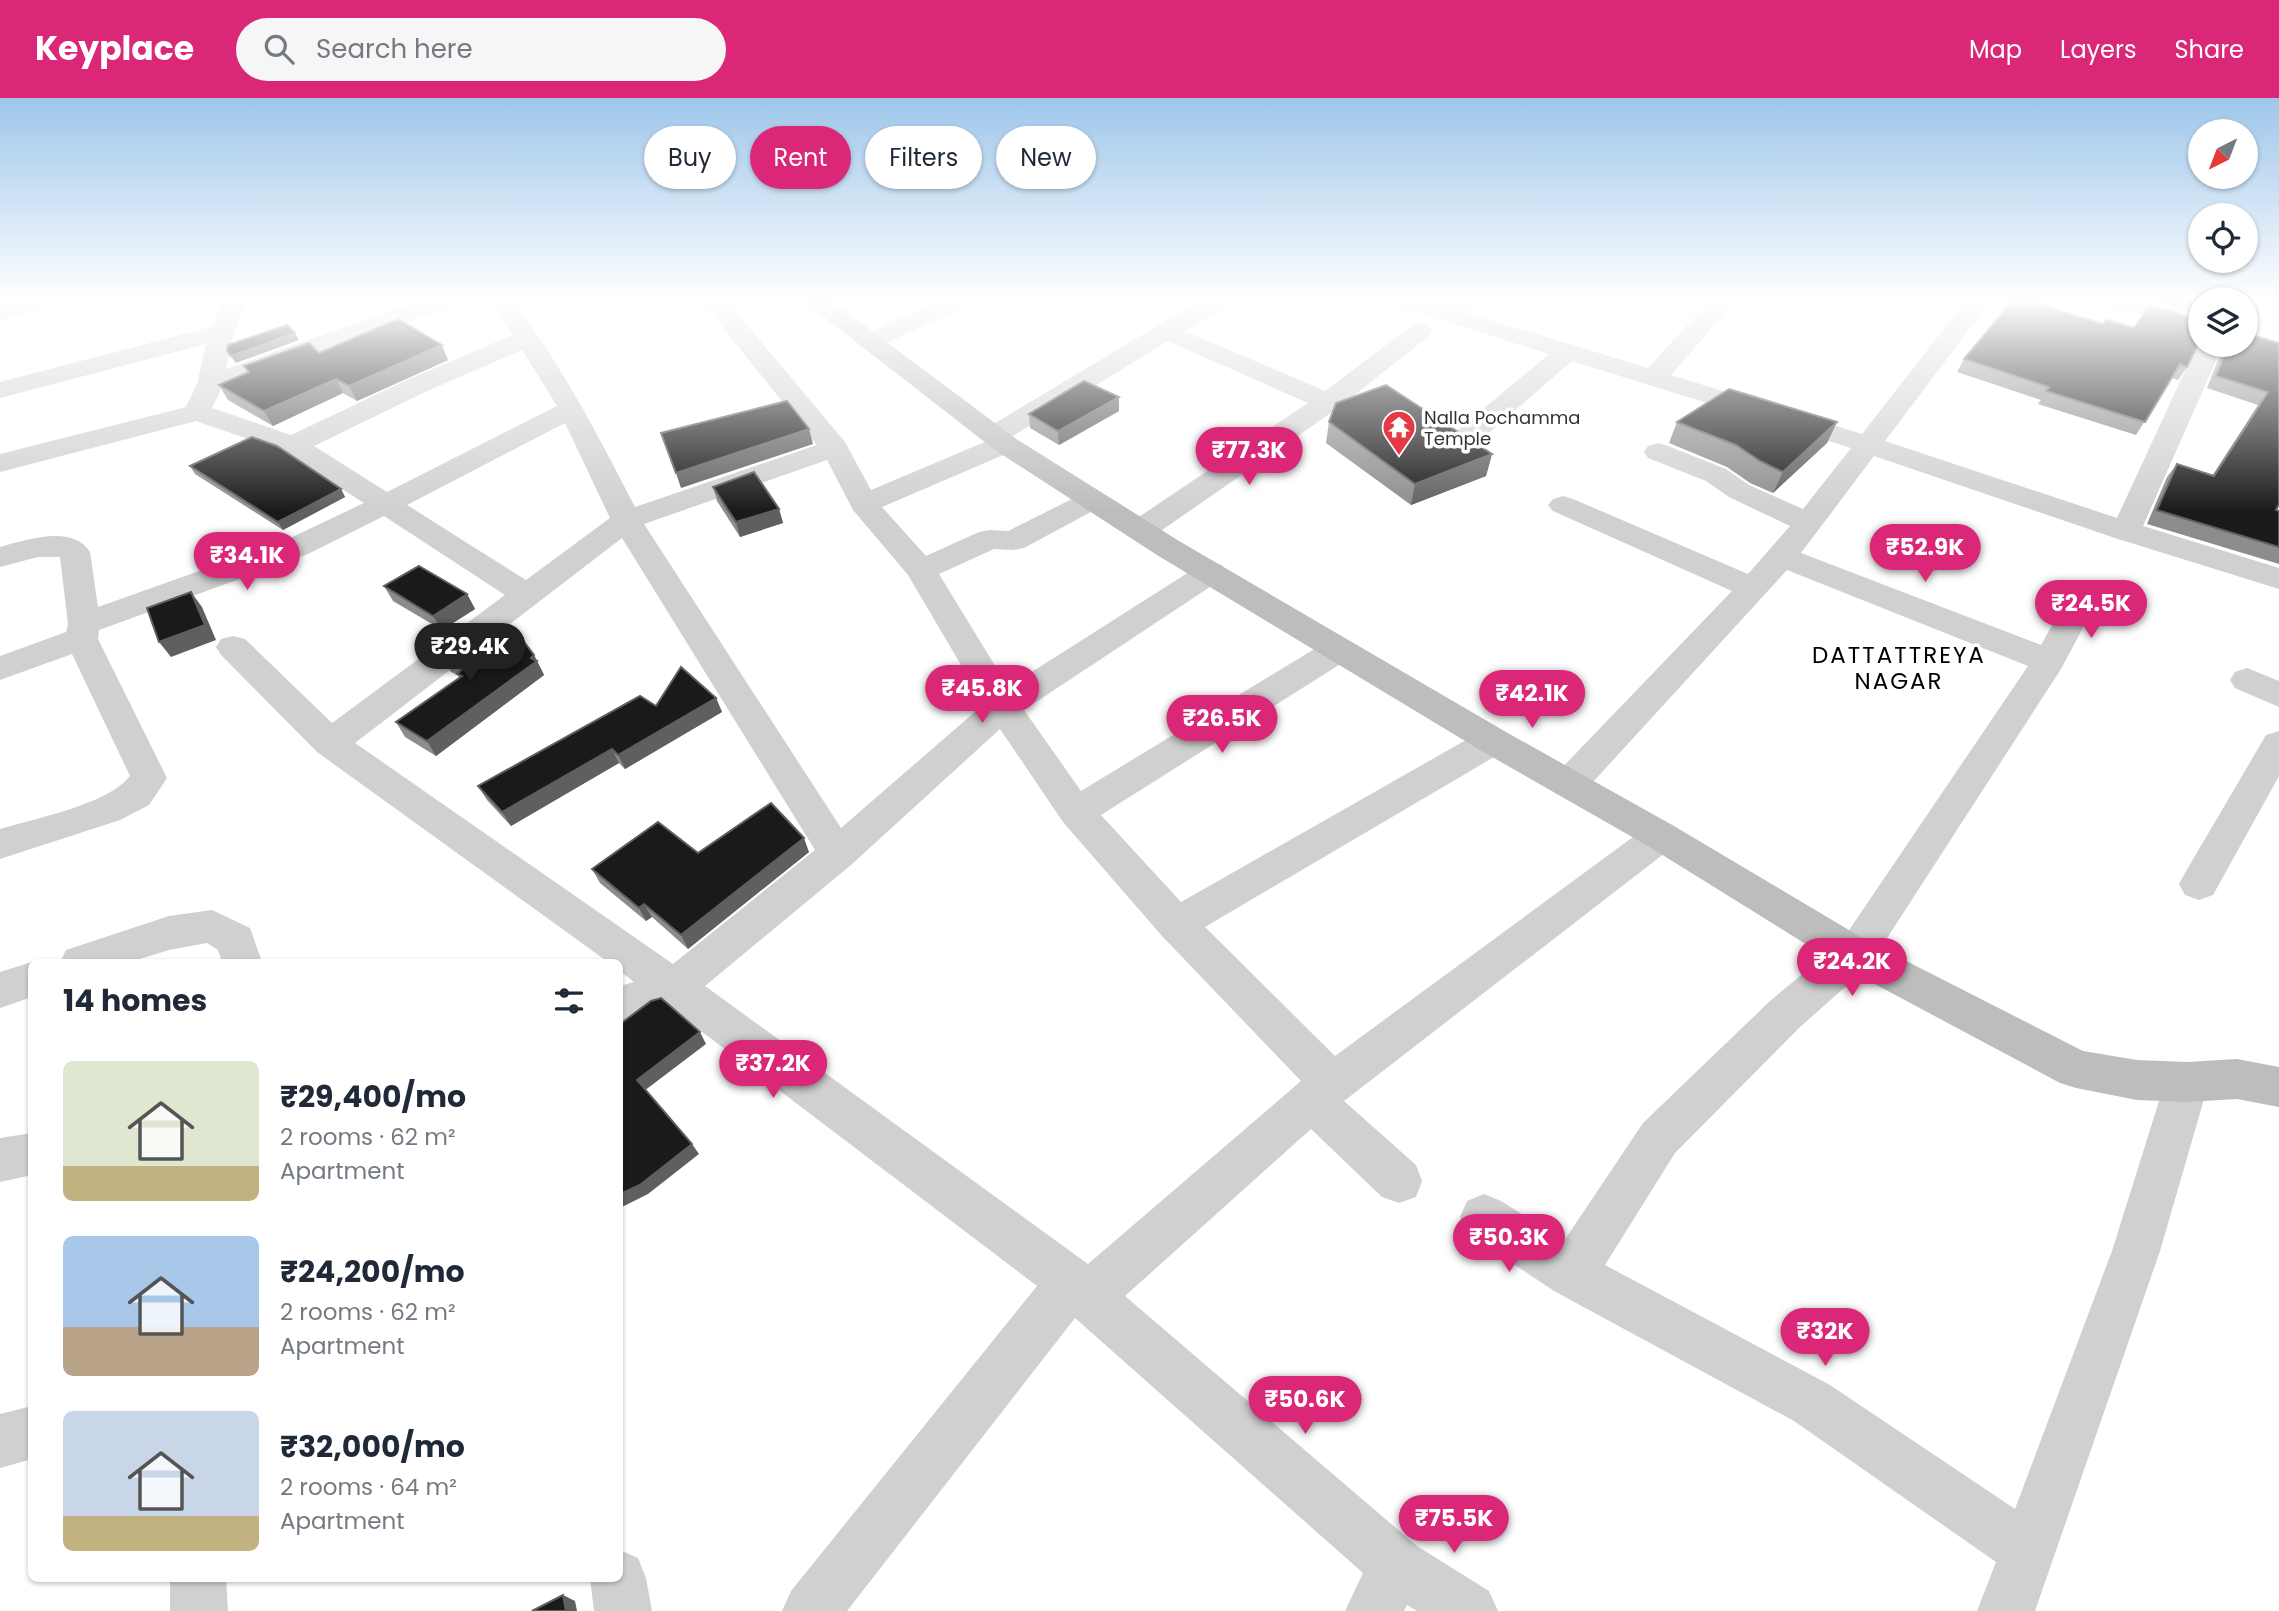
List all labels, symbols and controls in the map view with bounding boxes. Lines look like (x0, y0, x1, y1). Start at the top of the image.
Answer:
search box (236, 18, 726, 81)
text: Keyplace (35, 25, 194, 72)
icon: search (260, 30, 298, 68)
text: Search here (316, 31, 473, 67)
text: Map (1969, 33, 2022, 66)
text: Layers (2060, 33, 2136, 66)
text: Share (2174, 33, 2244, 66)
north arrow (2188, 119, 2258, 189)
map controls (2188, 119, 2258, 357)
chip: Buy (644, 126, 736, 189)
chip: Rent (750, 126, 851, 189)
chip: Filters (865, 126, 982, 189)
chip: New (996, 126, 1096, 189)
button: locate (2188, 203, 2258, 273)
button: layers (2188, 287, 2258, 357)
place label: Nalla Pochamma Temple (1424, 405, 1580, 451)
temple icon: Nalla Pochamma Temple (1380, 408, 1418, 457)
pin: ₹77.3K (1192, 428, 1306, 487)
text: ₹77.3K (1212, 434, 1286, 466)
pin: ₹52.9K (1868, 524, 1982, 584)
text: ₹52.9K (1886, 531, 1964, 563)
pin: ₹34.1K (190, 532, 304, 592)
text: ₹34.1K (210, 539, 284, 571)
pin: ₹24.5K (2034, 580, 2148, 640)
text: ₹24.5K (2051, 587, 2131, 619)
pin: ₹29.4K (413, 624, 527, 683)
text: ₹29.4K (430, 630, 510, 662)
district label: DATTATTREYA NAGAR (1812, 639, 1986, 697)
pin: ₹45.8K (925, 666, 1039, 725)
pin: ₹42.1K (1475, 670, 1589, 730)
text: ₹45.8K (941, 672, 1023, 704)
text: ₹42.1K (1495, 677, 1569, 709)
pin: ₹26.5K (1165, 696, 1279, 755)
text: ₹26.5K (1182, 702, 1262, 734)
pin: ₹24.2K (1795, 939, 1909, 998)
text: ₹24.2K (1813, 945, 1891, 977)
text: 14 homes (63, 979, 207, 1022)
icon: filters (550, 982, 588, 1020)
pin: ₹37.2K (716, 1040, 830, 1100)
text: ₹37.2K (735, 1047, 811, 1079)
text: ₹29,400/mo (280, 1075, 466, 1118)
icon: home (119, 1089, 203, 1173)
text: 2 rooms · 62 m² (280, 1121, 456, 1153)
text: Apartment (280, 1155, 405, 1187)
pin: ₹50.3K (1452, 1214, 1566, 1274)
text: ₹50.3K (1469, 1221, 1549, 1253)
text: ₹24,200/mo (280, 1250, 465, 1293)
icon: home (119, 1264, 203, 1348)
text: 2 rooms · 62 m² (280, 1296, 456, 1328)
pin: ₹32K (1784, 1308, 1866, 1368)
text: ₹32K (1797, 1315, 1853, 1347)
text: Apartment (280, 1330, 405, 1362)
pin: ₹50.6K (1248, 1376, 1362, 1436)
text: ₹50.6K (1265, 1383, 1345, 1415)
text: ₹32,000/mo (280, 1425, 465, 1468)
icon: home (119, 1439, 203, 1523)
text: 2 rooms · 64 m² (280, 1471, 457, 1503)
pin: ₹75.5K (1397, 1496, 1511, 1555)
text: ₹75.5K (1415, 1502, 1493, 1534)
text: Apartment (280, 1505, 405, 1537)

